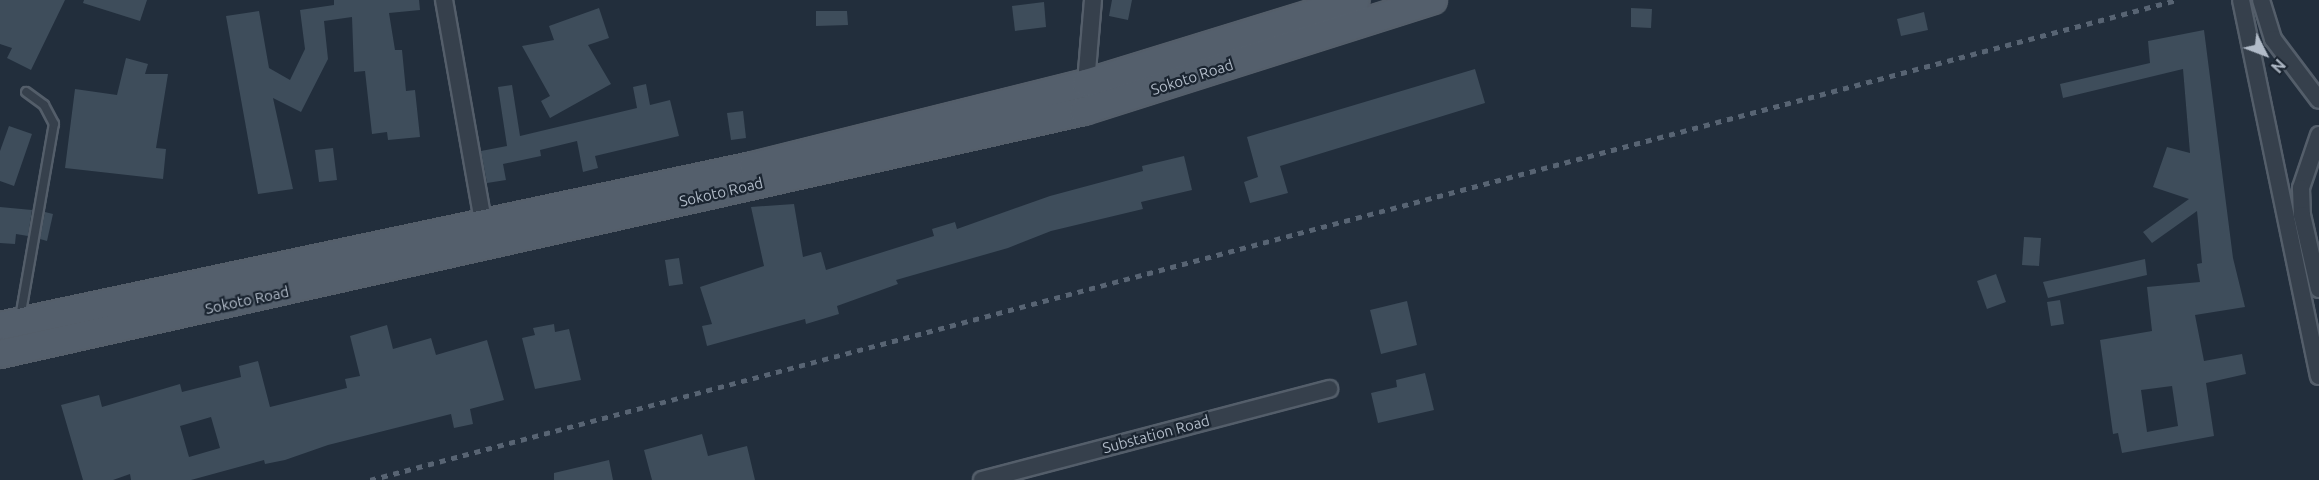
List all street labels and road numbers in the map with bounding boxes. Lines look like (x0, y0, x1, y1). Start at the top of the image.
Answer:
street label: Sokoto Road (1149, 55, 1235, 99)
street label: Sokoto Road (677, 174, 765, 210)
street label: Sokoto Road (203, 282, 291, 318)
street label: Substation Road (1100, 411, 1212, 457)

